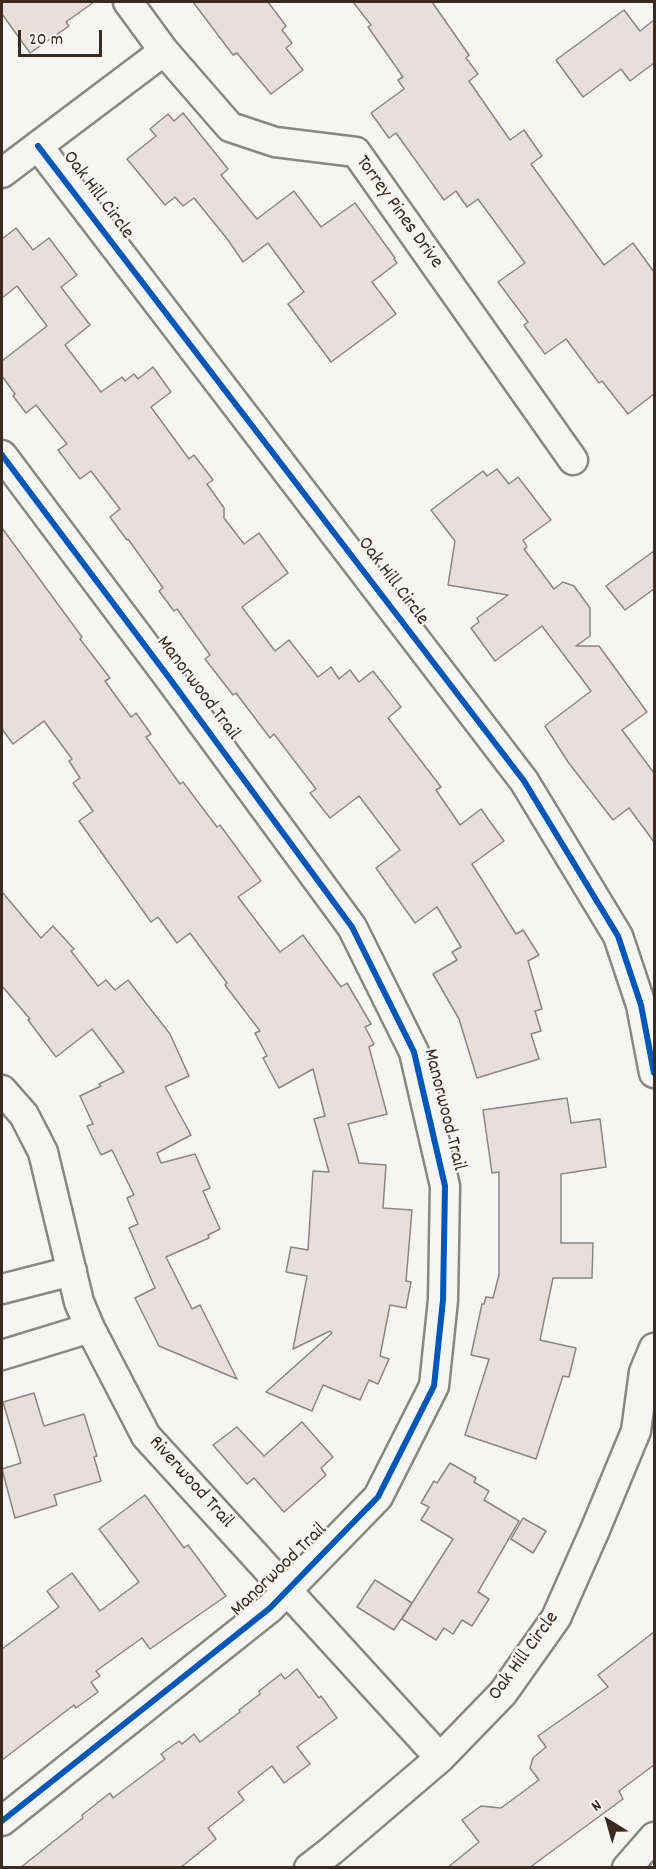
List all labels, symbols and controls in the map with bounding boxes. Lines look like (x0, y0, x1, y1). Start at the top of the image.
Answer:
scale bar (21, 18, 105, 56)
text: 20 m (29, 28, 63, 53)
street label: Oak Hill Circle (56, 147, 138, 245)
street label: Torrey Pines Drive (349, 152, 447, 274)
street label: Oak Hill Circle (351, 533, 433, 631)
street label: Manorwood Trail (150, 632, 244, 746)
street label: Manorwood Trail (416, 1047, 470, 1173)
street label: Riverwood Trail (142, 1432, 238, 1534)
street label: Manorwood Trail (227, 1519, 333, 1623)
street label: Oak Hill Circle (485, 1608, 565, 1706)
north arrow (578, 1791, 638, 1851)
text: N (587, 1795, 607, 1818)

